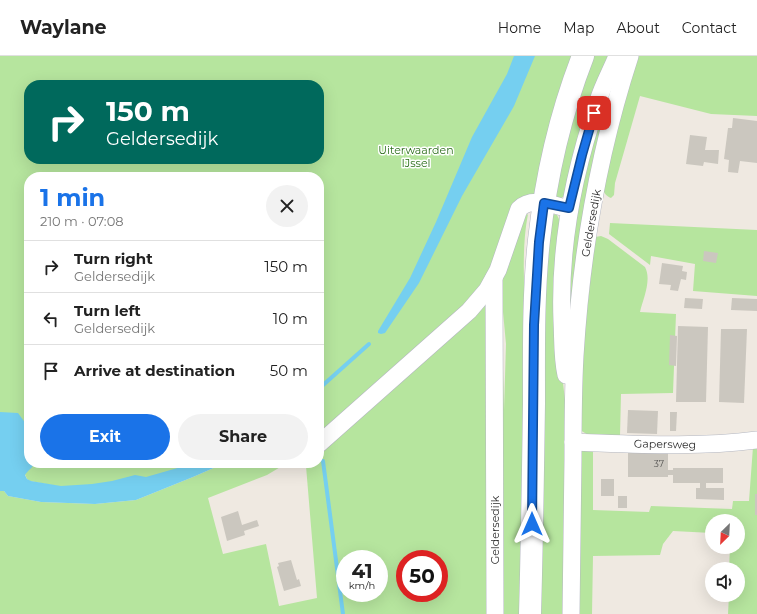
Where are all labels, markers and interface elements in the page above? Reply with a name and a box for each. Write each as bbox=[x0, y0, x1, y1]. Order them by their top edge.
text: Waylane bbox=[20, 16, 107, 39]
text: Home bbox=[498, 19, 541, 37]
text: Map bbox=[563, 19, 594, 37]
text: About bbox=[616, 19, 660, 37]
text: Contact bbox=[682, 19, 737, 37]
text: 150 m bbox=[106, 94, 190, 128]
icon: right bbox=[40, 96, 92, 148]
pin bbox=[577, 96, 611, 130]
icon: arrive bbox=[583, 102, 605, 124]
text: Geldersedijk bbox=[106, 128, 218, 150]
park label: Uiterwaarden IJssel bbox=[378, 143, 454, 170]
text: 1 min bbox=[40, 183, 105, 212]
button: close bbox=[266, 185, 308, 227]
street label: Geldersedijk bbox=[578, 188, 604, 258]
text: 210 m · 07:08 bbox=[40, 213, 124, 229]
text: Turn right bbox=[74, 249, 153, 268]
icon: right bbox=[40, 256, 62, 278]
text: 150 m bbox=[264, 257, 308, 276]
text: Geldersedijk bbox=[74, 268, 155, 284]
text: Turn left bbox=[74, 301, 141, 320]
icon: left bbox=[40, 308, 62, 330]
text: 10 m bbox=[273, 309, 308, 328]
text: Geldersedijk bbox=[74, 320, 155, 336]
icon: arrive bbox=[40, 360, 62, 382]
text: Arrive at destination bbox=[74, 361, 235, 380]
text: 50 m bbox=[270, 361, 308, 380]
button: Exit bbox=[40, 414, 170, 460]
button: Share bbox=[178, 414, 308, 460]
street label: Gapersweg bbox=[634, 436, 696, 452]
house number: 37 bbox=[654, 458, 664, 469]
street label: Geldersedijk bbox=[488, 495, 502, 564]
position arrow bbox=[511, 503, 553, 545]
north arrow bbox=[705, 514, 745, 554]
map controls bbox=[705, 514, 745, 602]
speed limit sign: 50 bbox=[396, 550, 448, 602]
text: 41 bbox=[351, 559, 373, 583]
button: sound bbox=[705, 562, 745, 602]
text: km/h bbox=[349, 579, 375, 592]

